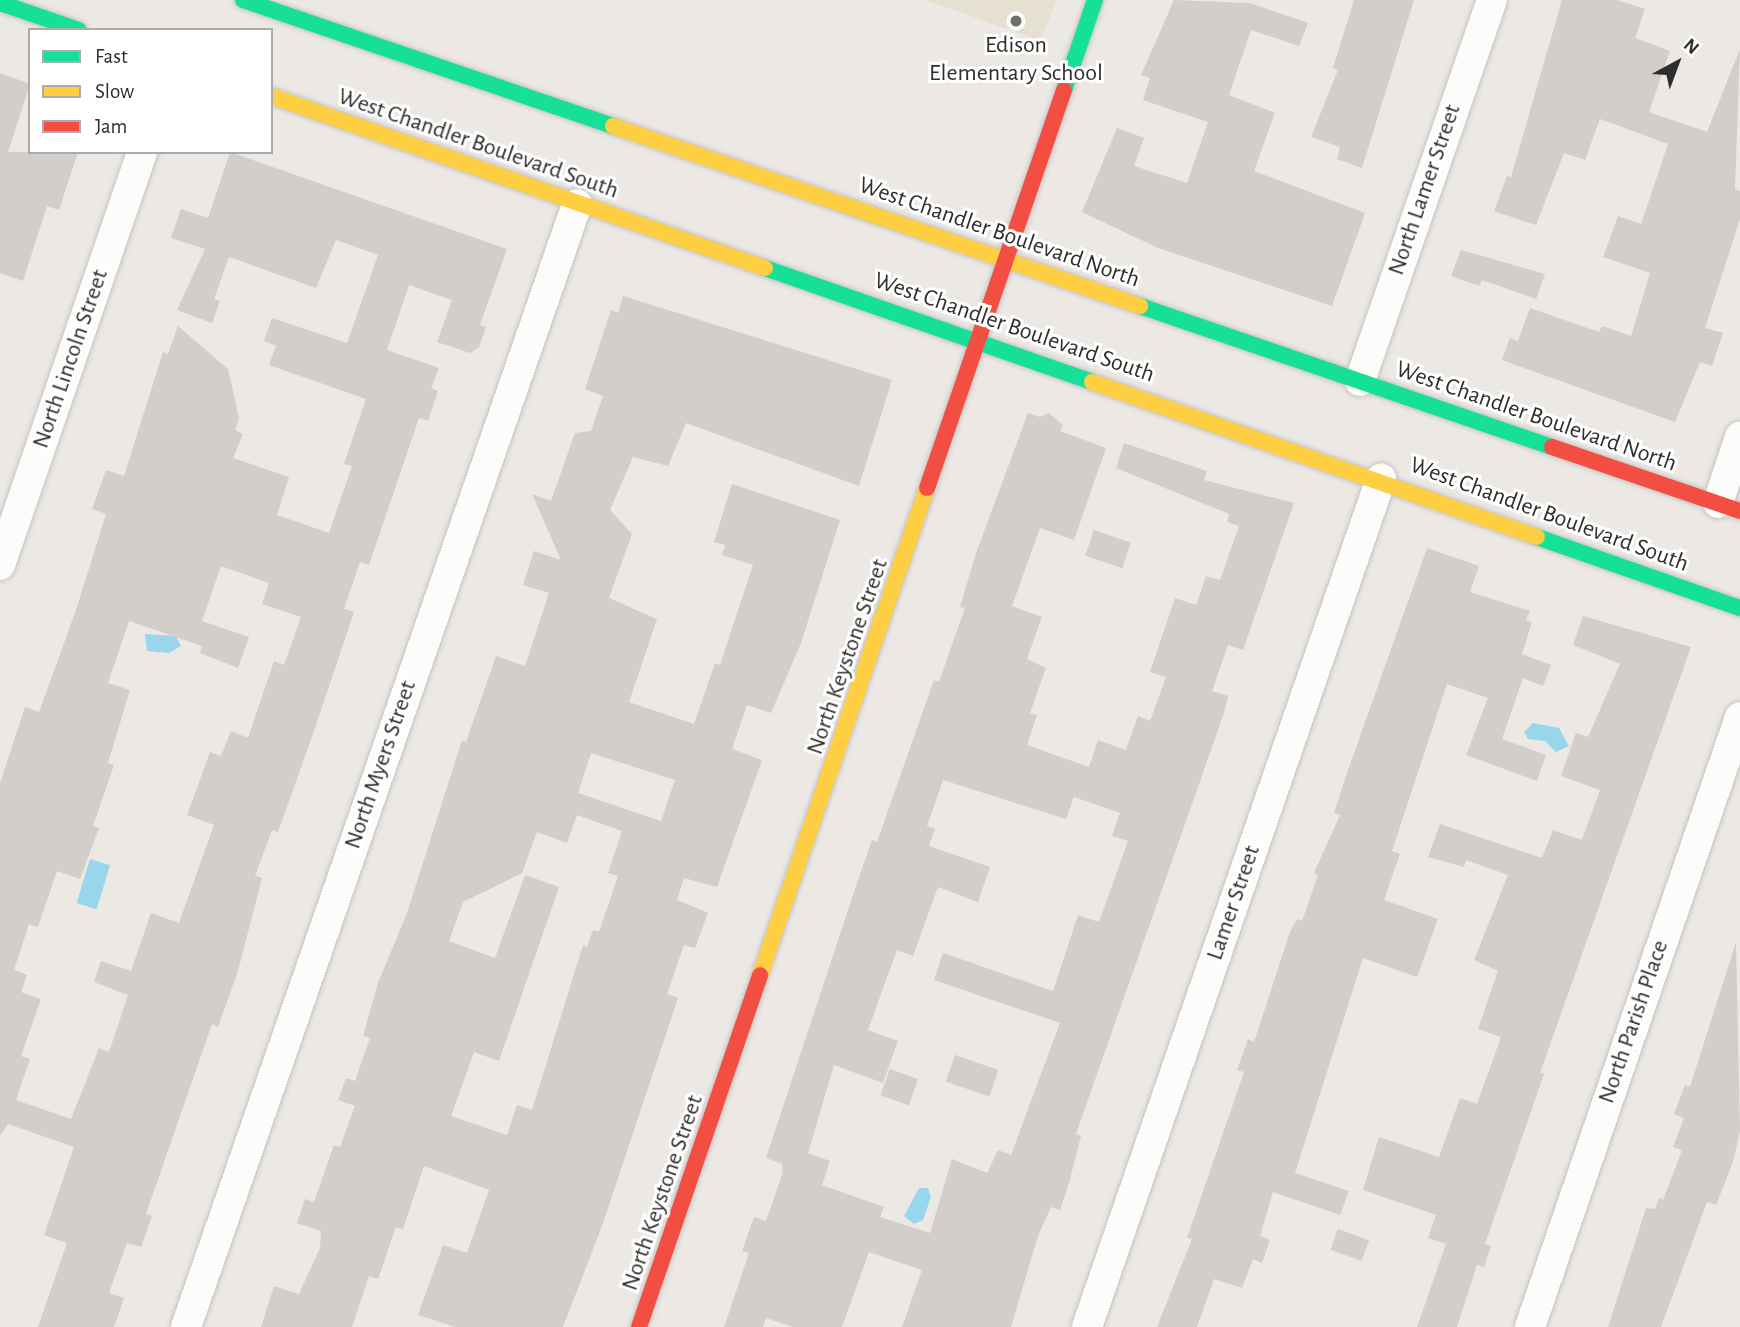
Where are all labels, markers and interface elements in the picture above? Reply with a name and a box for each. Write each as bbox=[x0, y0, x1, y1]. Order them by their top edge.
marker: Edison Elementary School bbox=[1008, 13, 1024, 29]
legend bbox=[28, 28, 273, 154]
north arrow bbox=[1642, 28, 1712, 98]
place label: Edison Elementary School bbox=[929, 32, 1103, 88]
text: N bbox=[1680, 35, 1702, 58]
text: Fast bbox=[95, 46, 128, 67]
text: Slow bbox=[95, 81, 134, 102]
street label: West Chandler Boulevard South bbox=[334, 82, 622, 206]
street label: North Lamer Street bbox=[1382, 101, 1468, 279]
text: Jam bbox=[95, 116, 127, 137]
street label: West Chandler Boulevard North bbox=[855, 171, 1143, 295]
street label: North Lincoln Street bbox=[27, 266, 115, 452]
street label: West Chandler Boulevard South bbox=[870, 266, 1158, 390]
street label: West Chandler Boulevard North bbox=[1392, 355, 1680, 479]
street label: West Chandler Boulevard South bbox=[1406, 451, 1692, 579]
street label: North Keystone Street bbox=[801, 555, 895, 759]
street label: North Myers Street bbox=[339, 677, 423, 853]
street label: Lamer Street bbox=[1201, 842, 1267, 964]
street label: North Parish Place bbox=[1593, 937, 1675, 1107]
street label: North Keystone Street bbox=[616, 1091, 710, 1295]

